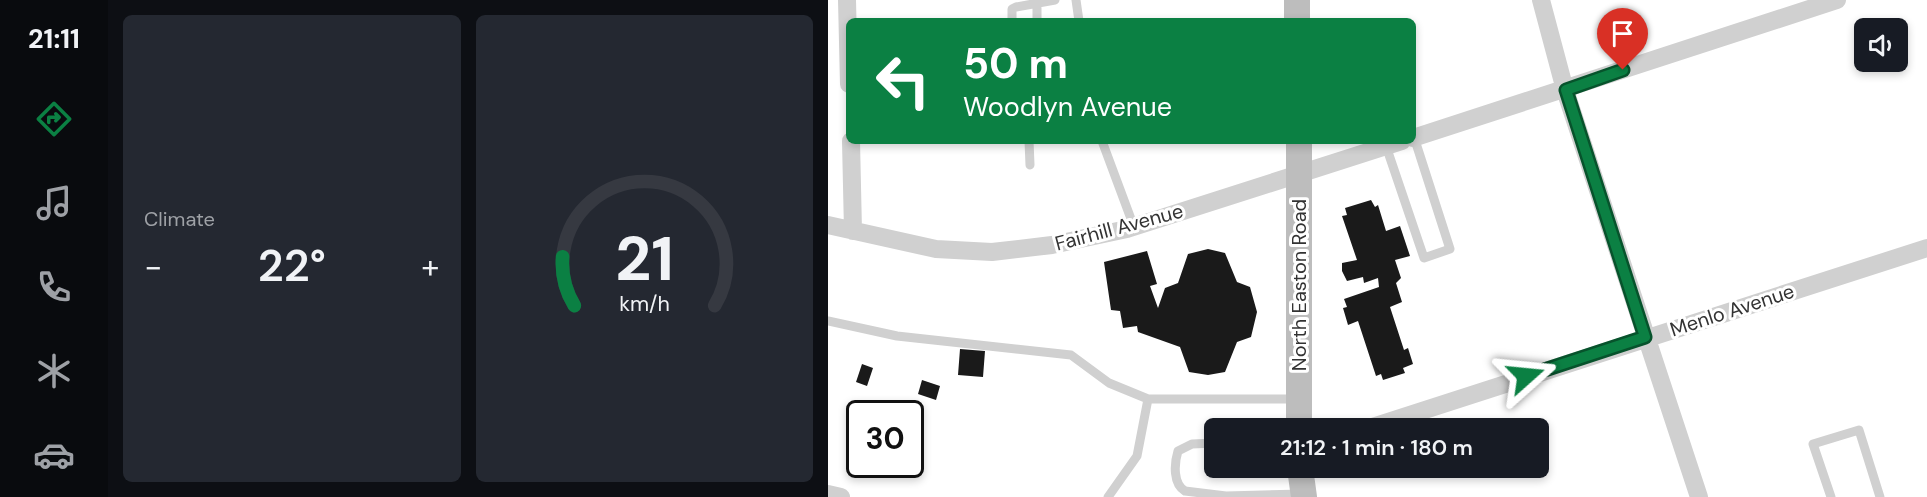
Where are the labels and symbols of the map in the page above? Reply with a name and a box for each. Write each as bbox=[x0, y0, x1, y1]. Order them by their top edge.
pin bbox=[1597, 8, 1648, 70]
street label: Fairhill Avenue bbox=[1052, 197, 1186, 257]
street label: North Easton Road bbox=[1286, 199, 1312, 371]
street label: Menlo Avenue bbox=[1667, 278, 1797, 342]
position arrow bbox=[1494, 344, 1558, 408]
speed limit sign: 30 bbox=[846, 400, 924, 478]

